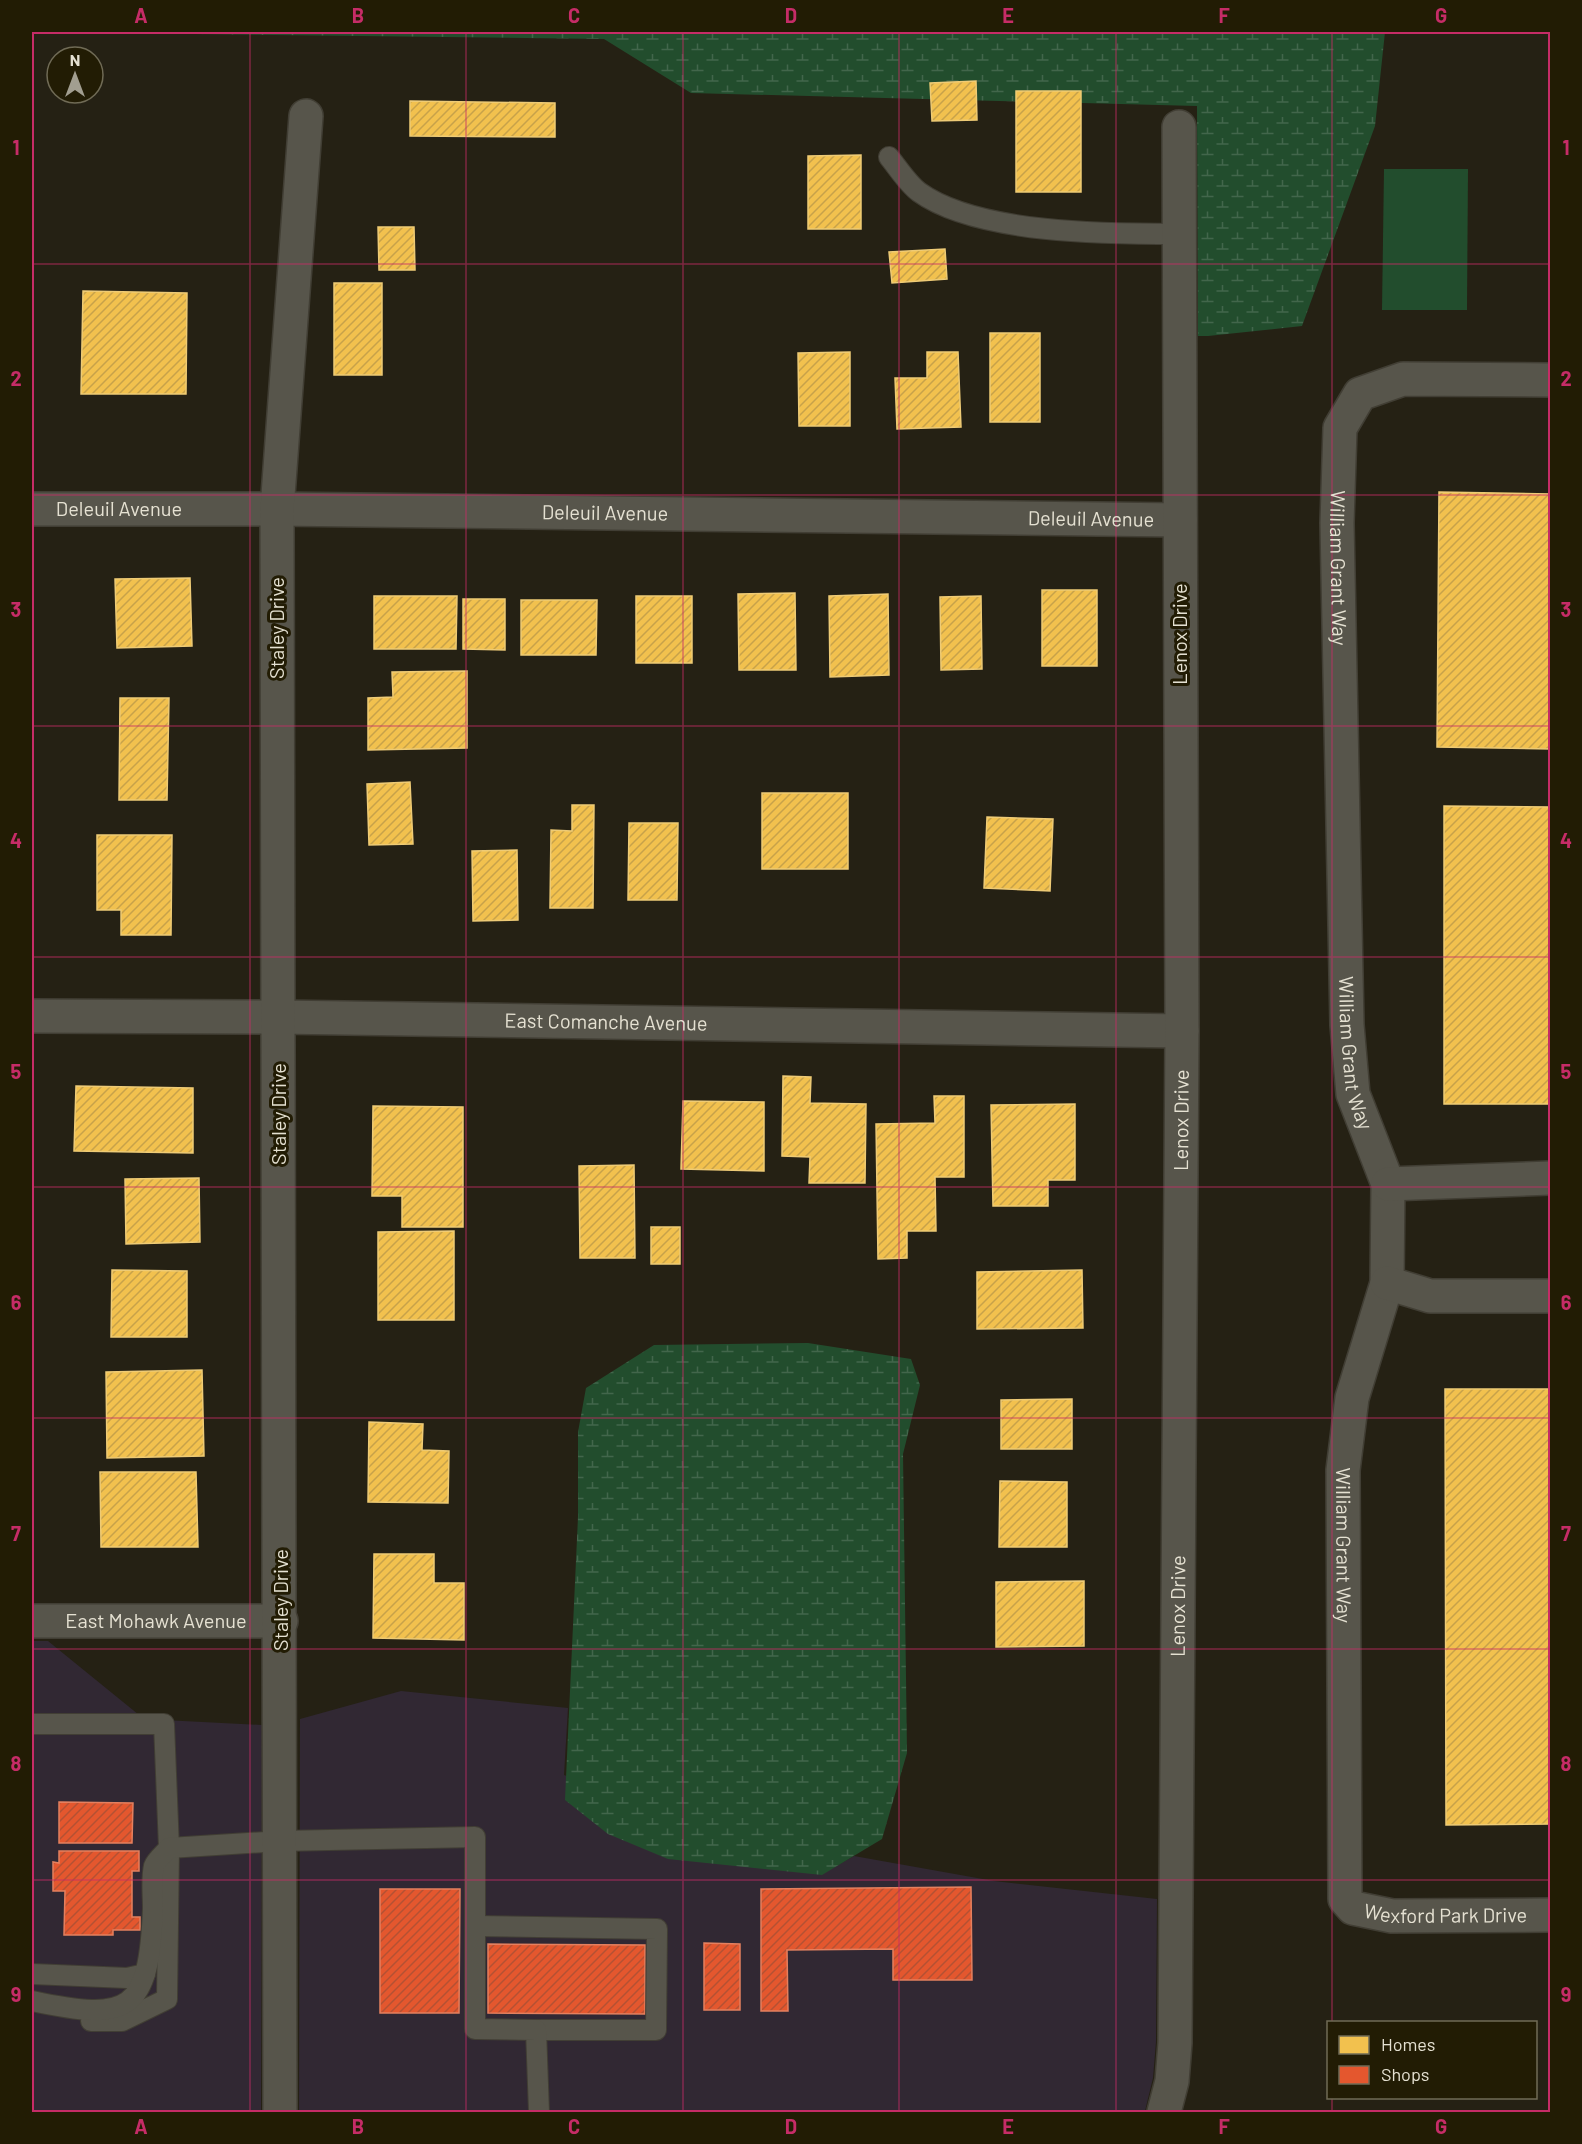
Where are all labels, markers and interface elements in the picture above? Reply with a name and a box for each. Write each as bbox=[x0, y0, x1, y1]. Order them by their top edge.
text: A bbox=[134, 3, 148, 27]
text: B bbox=[352, 3, 364, 27]
text: C bbox=[568, 3, 580, 27]
text: D bbox=[785, 3, 797, 27]
text: E bbox=[1002, 3, 1014, 27]
text: F bbox=[1218, 3, 1230, 27]
text: G bbox=[1435, 3, 1447, 27]
north arrow bbox=[45, 45, 105, 105]
text: N bbox=[70, 50, 80, 69]
text: 1 bbox=[12, 135, 20, 159]
text: 1 bbox=[1562, 135, 1570, 159]
text: 2 bbox=[10, 366, 22, 390]
text: 2 bbox=[1560, 366, 1572, 390]
street label: William Grant Way bbox=[1326, 490, 1352, 646]
street label: Deleuil Avenue bbox=[56, 496, 182, 520]
street label: Deleuil Avenue bbox=[542, 499, 668, 525]
street label: Deleuil Avenue bbox=[1028, 505, 1154, 531]
street label: Staley Drive bbox=[264, 577, 288, 679]
street label: Lenox Drive bbox=[1167, 583, 1191, 685]
text: 3 bbox=[11, 597, 21, 621]
text: 3 bbox=[1561, 597, 1571, 621]
text: 4 bbox=[10, 828, 22, 852]
text: 4 bbox=[1560, 828, 1572, 852]
street label: William Grant Way bbox=[1335, 976, 1379, 1133]
street label: East Comanche Avenue bbox=[504, 1007, 708, 1035]
text: 5 bbox=[11, 1059, 22, 1083]
text: 5 bbox=[1561, 1059, 1572, 1083]
street label: Staley Drive bbox=[266, 1063, 290, 1165]
street label: Lenox Drive bbox=[1168, 1069, 1193, 1171]
text: 6 bbox=[11, 1290, 22, 1314]
text: 6 bbox=[1561, 1290, 1572, 1314]
street label: William Grant Way bbox=[1332, 1467, 1357, 1623]
text: 7 bbox=[11, 1521, 21, 1545]
text: 7 bbox=[1561, 1521, 1571, 1545]
street label: Staley Drive bbox=[268, 1549, 292, 1651]
street label: Lenox Drive bbox=[1165, 1555, 1189, 1657]
street label: East Mohawk Avenue bbox=[65, 1608, 247, 1632]
text: 8 bbox=[11, 1751, 22, 1775]
text: 8 bbox=[1561, 1751, 1572, 1775]
street label: Wexford Park Drive bbox=[1362, 1898, 1527, 1927]
text: 9 bbox=[11, 1982, 21, 2006]
text: 9 bbox=[1561, 1982, 1571, 2006]
legend bbox=[1327, 2021, 1537, 2099]
text: Homes bbox=[1381, 2033, 1435, 2055]
text: Shops bbox=[1381, 2063, 1430, 2085]
text: A bbox=[134, 2114, 148, 2138]
text: B bbox=[352, 2114, 364, 2138]
text: C bbox=[568, 2114, 580, 2138]
text: D bbox=[785, 2114, 797, 2138]
text: E bbox=[1002, 2114, 1014, 2138]
text: F bbox=[1218, 2114, 1230, 2138]
text: G bbox=[1435, 2114, 1447, 2138]

